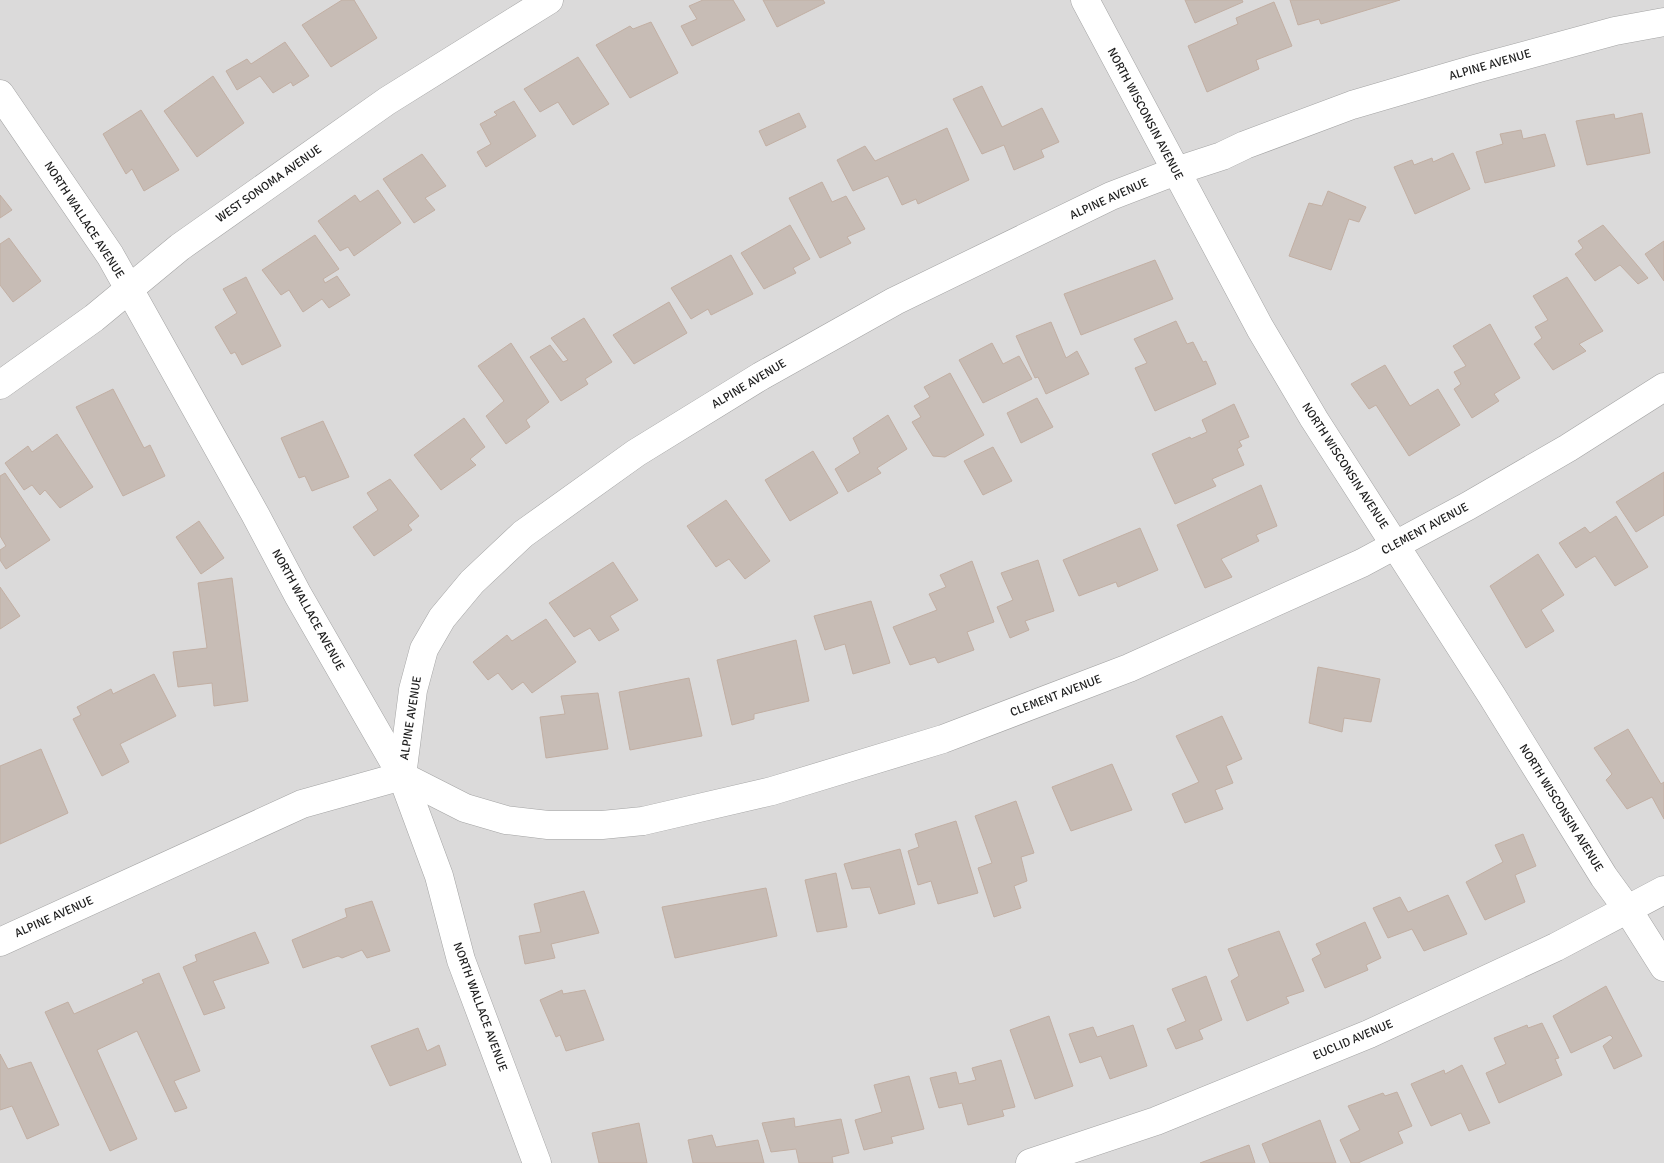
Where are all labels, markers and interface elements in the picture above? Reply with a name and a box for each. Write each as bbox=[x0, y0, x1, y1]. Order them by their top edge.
street label: NORTH WISCONSIN AVENUE bbox=[1104, 45, 1186, 183]
street label: ALPINE AVENUE bbox=[1447, 46, 1533, 84]
street label: WEST SONOMA AVENUE bbox=[213, 142, 325, 226]
street label: NORTH WALLACE AVENUE bbox=[41, 159, 128, 281]
street label: ALPINE AVENUE bbox=[1067, 175, 1151, 223]
street label: ALPINE AVENUE bbox=[709, 356, 789, 412]
street label: NORTH WISCONSIN AVENUE bbox=[1298, 400, 1392, 532]
street label: CLEMENT AVENUE bbox=[1379, 500, 1471, 558]
street label: NORTH WALLACE AVENUE bbox=[268, 547, 348, 674]
street label: CLEMENT AVENUE bbox=[1008, 672, 1104, 720]
street label: ALPINE AVENUE bbox=[397, 675, 425, 761]
street label: NORTH WISCONSIN AVENUE bbox=[1516, 741, 1607, 875]
street label: ALPINE AVENUE bbox=[12, 893, 96, 941]
street label: NORTH WALLACE AVENUE bbox=[450, 940, 510, 1074]
street label: EUCLID AVENUE bbox=[1311, 1016, 1395, 1064]

